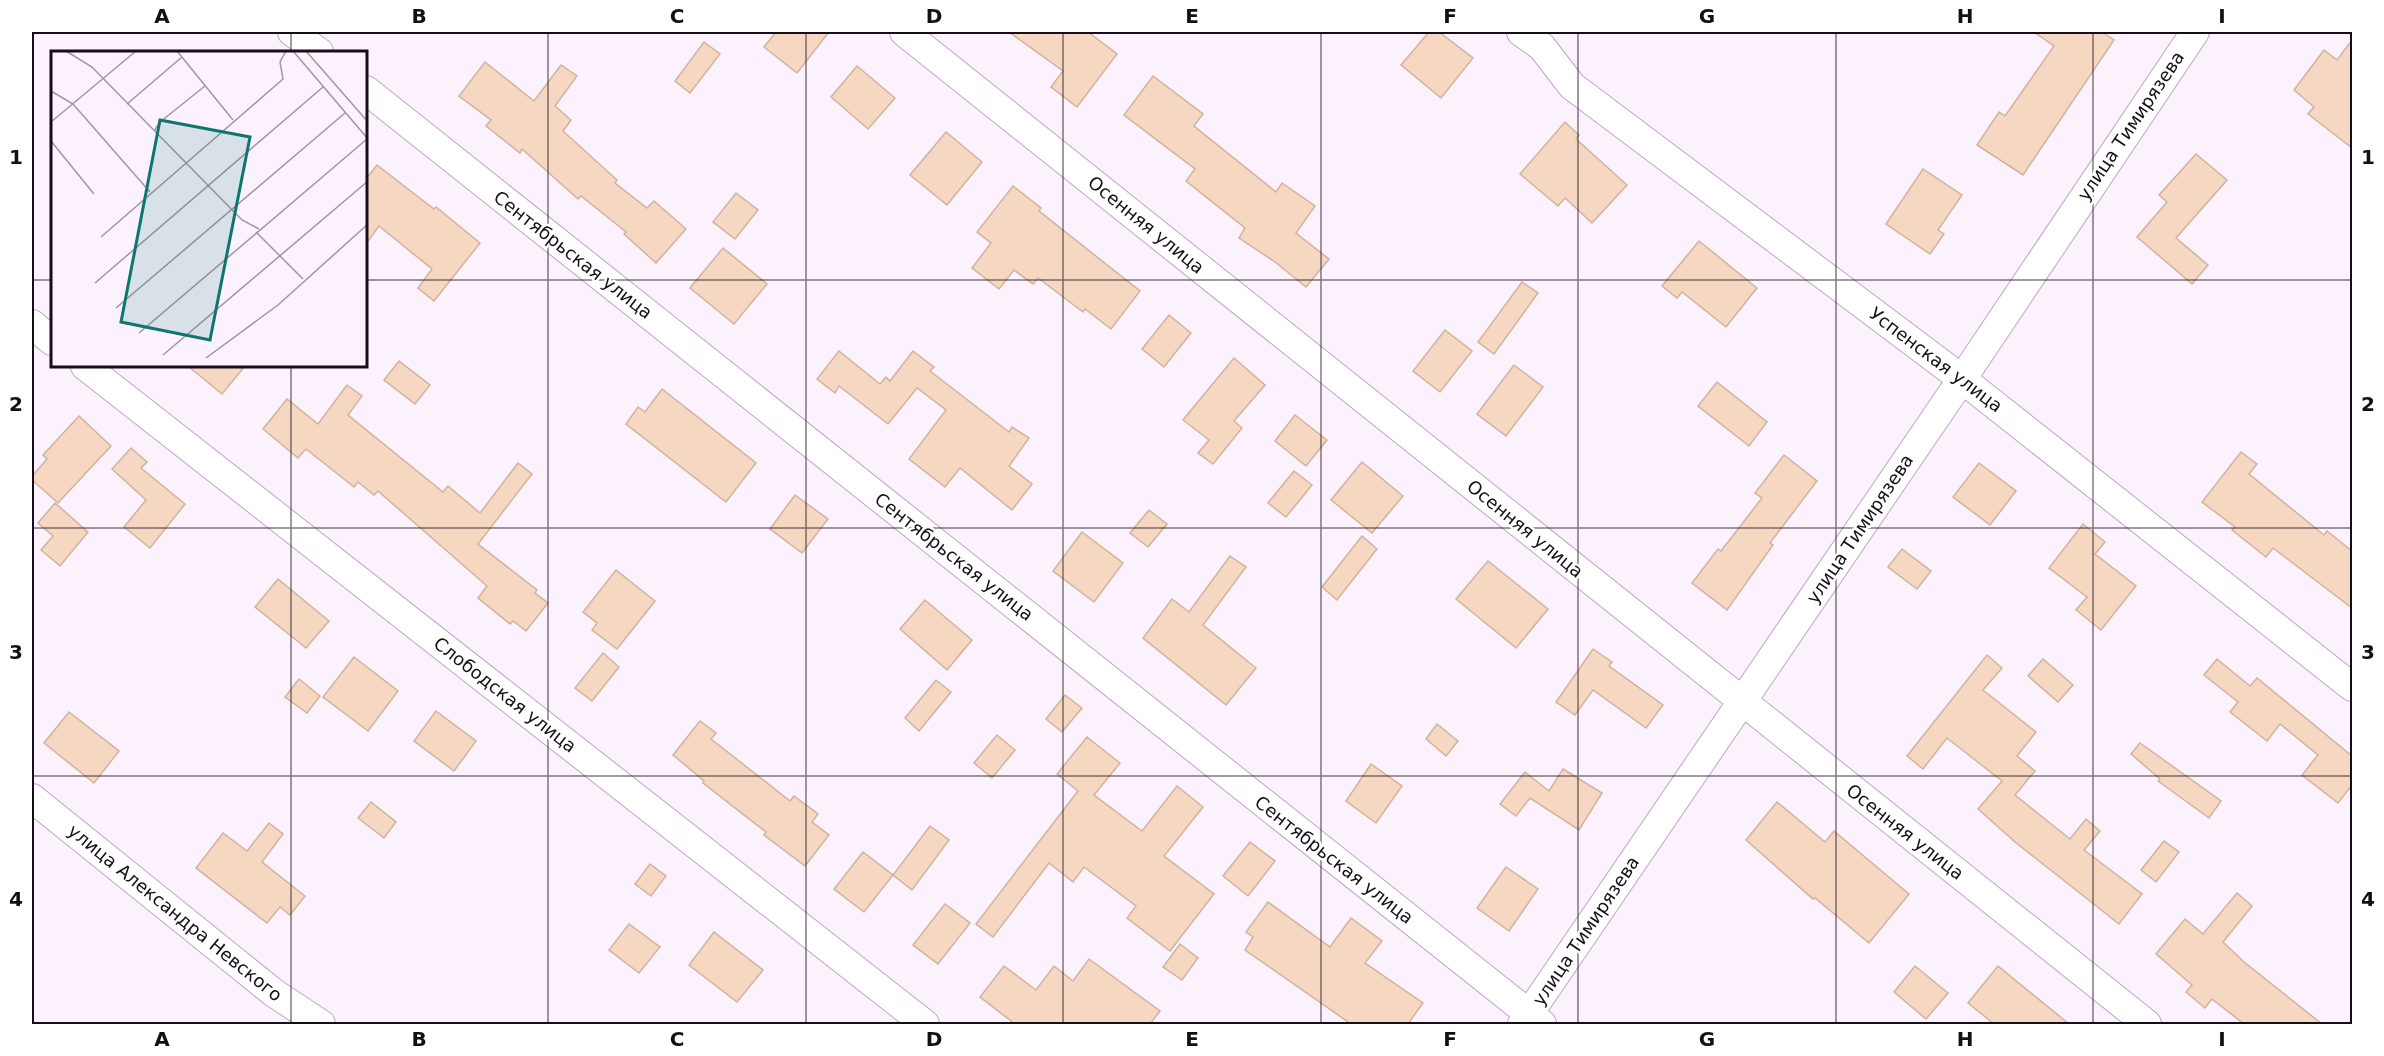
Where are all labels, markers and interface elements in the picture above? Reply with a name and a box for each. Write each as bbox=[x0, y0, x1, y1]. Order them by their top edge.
text: A bbox=[154, 4, 170, 28]
text: B bbox=[411, 4, 427, 28]
text: C bbox=[670, 4, 684, 28]
text: D bbox=[926, 4, 942, 28]
text: E bbox=[1185, 4, 1199, 28]
text: F bbox=[1443, 4, 1457, 28]
text: G bbox=[1699, 4, 1715, 28]
text: H bbox=[1957, 4, 1973, 28]
text: I bbox=[2218, 4, 2226, 28]
street label: улица Тимирязева bbox=[2073, 47, 2188, 204]
inset map bbox=[51, 51, 368, 368]
text: 1 bbox=[9, 145, 23, 169]
text: 1 bbox=[2361, 145, 2375, 169]
street label: Осенняя улица bbox=[1084, 171, 1209, 278]
street label: Сентябрьская улица bbox=[490, 186, 657, 323]
street label: Успенская улица bbox=[1866, 303, 2007, 416]
text: 2 bbox=[9, 392, 23, 416]
text: 2 bbox=[2361, 392, 2375, 416]
street label: улица Тимирязева bbox=[1802, 450, 1917, 607]
street label: Осенняя улица bbox=[1463, 475, 1588, 582]
street label: Сентябрьская улица bbox=[871, 488, 1038, 625]
street label: Слободская улица bbox=[430, 632, 581, 757]
text: 3 bbox=[9, 640, 23, 664]
text: 3 bbox=[2361, 640, 2375, 664]
street label: Осенняя улица bbox=[1842, 779, 1968, 884]
street label: Сентябрьская улица bbox=[1251, 791, 1418, 928]
street label: улица Александра Невского bbox=[64, 820, 287, 1006]
street label: улица Тимирязева bbox=[1528, 852, 1643, 1009]
text: 4 bbox=[9, 887, 23, 911]
text: 4 bbox=[2361, 887, 2375, 911]
text: A bbox=[154, 1027, 170, 1051]
text: B bbox=[411, 1027, 427, 1051]
text: C bbox=[670, 1027, 684, 1051]
text: D bbox=[926, 1027, 942, 1051]
text: E bbox=[1185, 1027, 1199, 1051]
text: F bbox=[1443, 1027, 1457, 1051]
text: G bbox=[1699, 1027, 1715, 1051]
text: H bbox=[1957, 1027, 1973, 1051]
text: I bbox=[2218, 1027, 2226, 1051]

